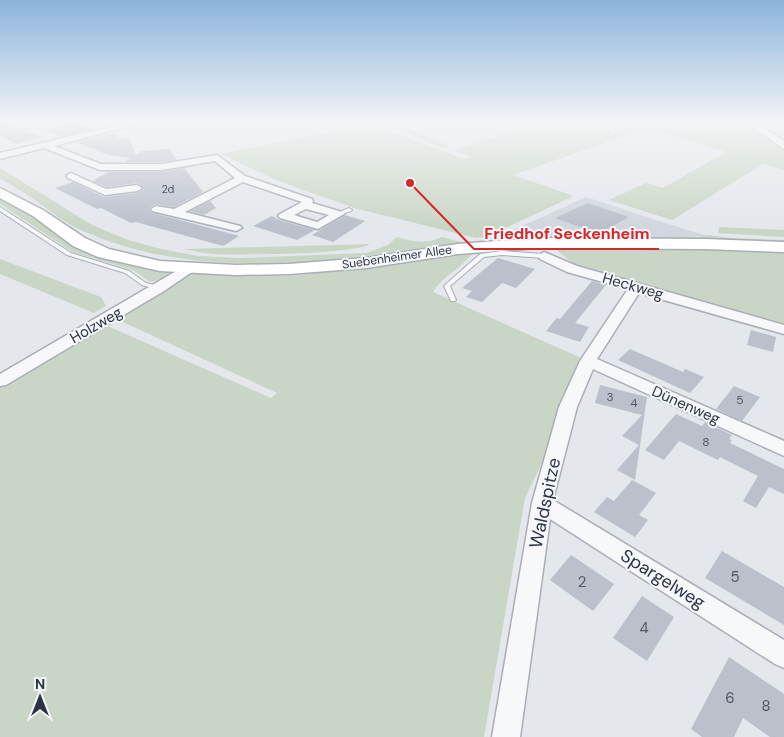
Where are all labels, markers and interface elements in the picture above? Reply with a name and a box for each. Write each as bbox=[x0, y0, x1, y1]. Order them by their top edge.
house number: 2d bbox=[161, 182, 175, 196]
callout: Friedhof Seckenheim bbox=[474, 218, 659, 249]
text: Friedhof Seckenheim bbox=[484, 223, 650, 244]
street label: Suebenheimer Allee bbox=[341, 241, 453, 273]
street label: Heckweg bbox=[600, 268, 666, 304]
street label: Holzweg bbox=[66, 302, 126, 348]
street label: Dünenweg bbox=[649, 381, 723, 429]
house number: 3 bbox=[606, 389, 614, 405]
house number: 5 bbox=[736, 392, 744, 408]
house number: 4 bbox=[630, 395, 638, 411]
house number: 8 bbox=[702, 434, 710, 450]
street label: Waldspitze bbox=[524, 456, 566, 550]
street label: Spargelweg bbox=[616, 544, 710, 614]
house number: 5 bbox=[730, 567, 740, 587]
house number: 2 bbox=[578, 572, 586, 592]
house number: 4 bbox=[639, 618, 649, 638]
north arrow bbox=[15, 672, 65, 722]
text: N bbox=[35, 675, 45, 693]
house number: 6 bbox=[725, 688, 735, 708]
house number: 8 bbox=[761, 696, 771, 716]

